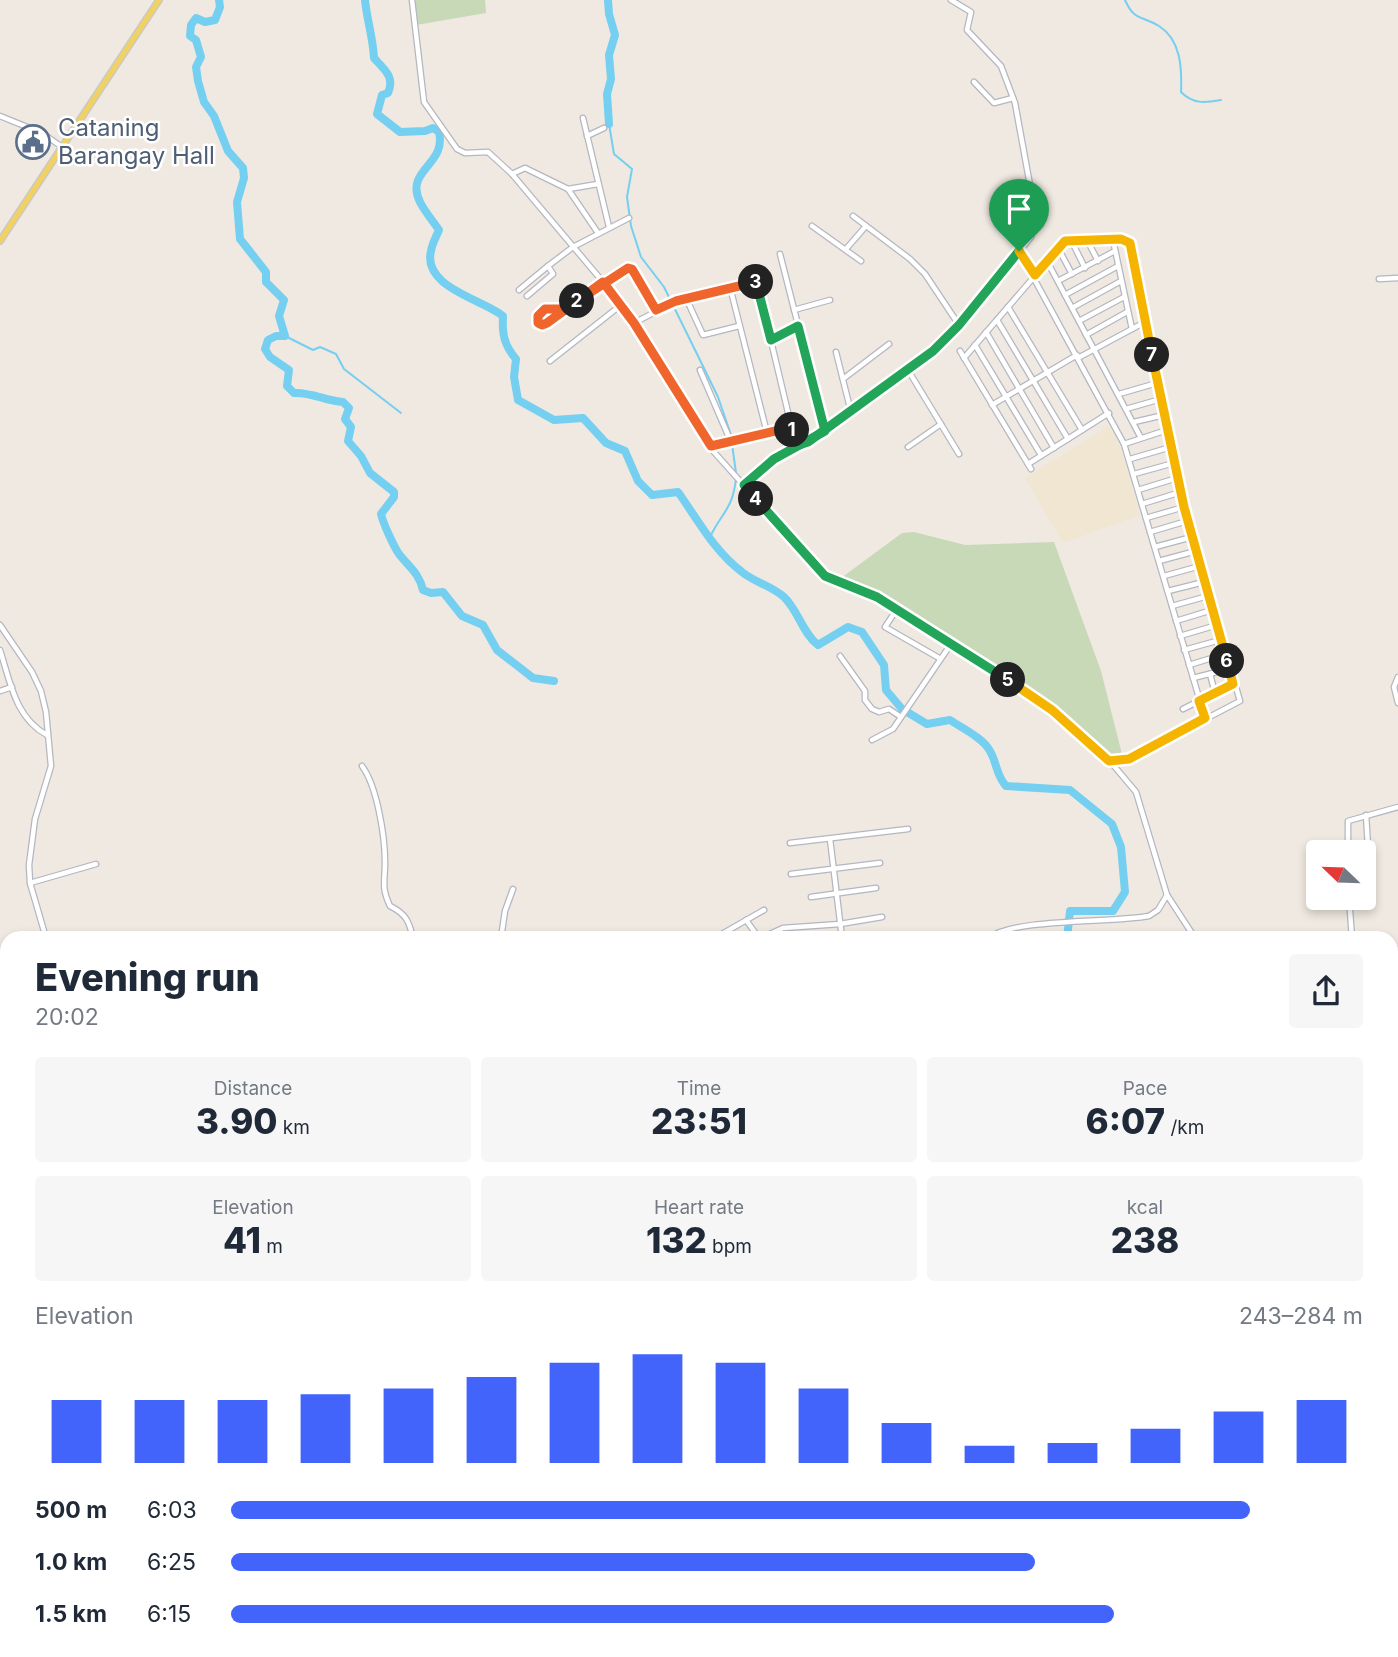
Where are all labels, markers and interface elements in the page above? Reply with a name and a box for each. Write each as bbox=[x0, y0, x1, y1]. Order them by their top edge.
place label: Cataning Barangay Hall bbox=[58, 113, 215, 170]
public building icon: Cataning Barangay Hall bbox=[14, 123, 52, 161]
pin bbox=[989, 179, 1049, 251]
icon: arrive bbox=[1000, 190, 1038, 228]
pin: 3 bbox=[738, 264, 774, 300]
text: 3 bbox=[749, 270, 762, 293]
pin: 2 bbox=[560, 284, 594, 318]
text: 2 bbox=[571, 289, 582, 312]
pin: 7 bbox=[1134, 338, 1170, 372]
text: 7 bbox=[1146, 343, 1157, 366]
pin: 1 bbox=[774, 412, 810, 448]
text: 1 bbox=[787, 418, 796, 441]
pin: 4 bbox=[738, 482, 774, 516]
text: 4 bbox=[749, 487, 762, 510]
pin: 6 bbox=[1210, 644, 1244, 678]
text: 6 bbox=[1220, 649, 1233, 672]
pin: 5 bbox=[990, 662, 1026, 698]
text: 5 bbox=[1001, 668, 1014, 691]
north arrow bbox=[1306, 840, 1376, 910]
map controls bbox=[1306, 840, 1376, 910]
text: Evening run bbox=[35, 954, 260, 1000]
button: share bbox=[1289, 954, 1363, 1028]
text: 20:02 bbox=[35, 1003, 99, 1031]
text: Distance bbox=[214, 1077, 292, 1100]
text: Time bbox=[677, 1077, 721, 1100]
text: Pace bbox=[1123, 1077, 1167, 1100]
text: 3.90 bbox=[196, 1100, 278, 1142]
text: 23:51 bbox=[651, 1100, 747, 1142]
text: 6:07 bbox=[1086, 1100, 1165, 1142]
text: km bbox=[278, 1116, 310, 1139]
text: /km bbox=[1165, 1116, 1204, 1139]
text: Elevation bbox=[212, 1196, 294, 1219]
text: Heart rate bbox=[654, 1196, 744, 1219]
text: kcal bbox=[1127, 1196, 1163, 1219]
text: 41 bbox=[223, 1219, 261, 1261]
text: 132 bbox=[646, 1219, 707, 1261]
text: 238 bbox=[1111, 1219, 1179, 1261]
text: m bbox=[261, 1235, 283, 1258]
text: bpm bbox=[707, 1235, 752, 1258]
text: Elevation bbox=[35, 1302, 134, 1330]
text: 243–284 m bbox=[1239, 1302, 1363, 1330]
text: 500 m bbox=[35, 1496, 107, 1524]
text: 6:03 bbox=[147, 1496, 197, 1524]
text: 1.0 km bbox=[35, 1548, 107, 1576]
text: 6:25 bbox=[147, 1548, 196, 1576]
text: 1.5 km bbox=[35, 1600, 107, 1628]
text: 6:15 bbox=[147, 1600, 191, 1628]

